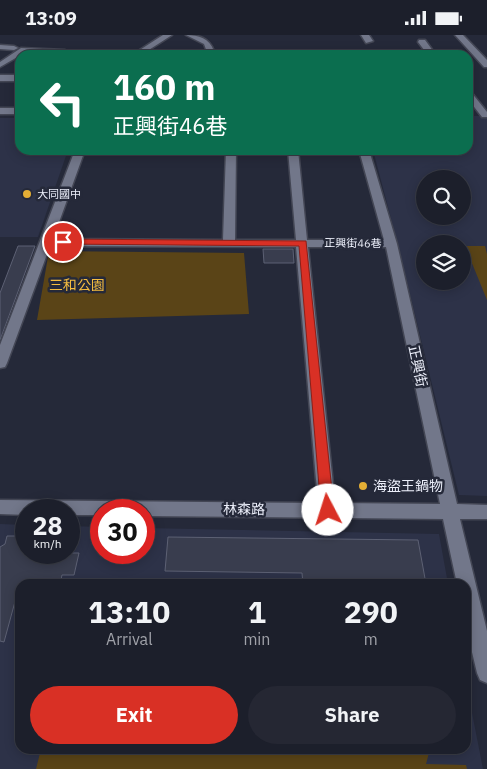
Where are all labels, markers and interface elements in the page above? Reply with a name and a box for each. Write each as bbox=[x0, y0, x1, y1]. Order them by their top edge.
text: 13:09 bbox=[25, 6, 77, 30]
text: 160 m bbox=[113, 64, 216, 110]
icon: left bbox=[30, 70, 95, 135]
text: 正興街46巷 bbox=[113, 111, 227, 140]
map controls bbox=[416, 170, 471, 290]
button: search bbox=[416, 170, 471, 225]
place label: 大同國中 bbox=[37, 187, 81, 201]
marker: 大同國中 bbox=[21, 188, 33, 200]
pin bbox=[42, 221, 84, 263]
icon: arrive bbox=[49, 228, 77, 256]
button: layers bbox=[416, 235, 471, 290]
street label: 正興街46巷 bbox=[324, 236, 382, 250]
park label: 三和公園 bbox=[49, 276, 105, 294]
street label: 正興街 bbox=[405, 344, 431, 388]
place label: 海盜王鍋物 bbox=[373, 477, 443, 495]
marker: 海盜王鍋物 bbox=[357, 480, 369, 492]
position arrow bbox=[301, 483, 353, 535]
speed limit sign: 30 bbox=[90, 499, 155, 564]
street label: 林森路 bbox=[223, 500, 265, 518]
text: 28 bbox=[32, 509, 63, 542]
text: km/h bbox=[33, 536, 62, 551]
text: 13:10 bbox=[88, 592, 170, 631]
text: 1 bbox=[248, 592, 266, 631]
text: 290 bbox=[344, 592, 398, 631]
text: Arrival bbox=[106, 629, 153, 649]
text: min bbox=[243, 629, 270, 649]
text: m bbox=[364, 629, 378, 649]
button: Exit bbox=[30, 686, 238, 744]
button: Share bbox=[248, 686, 456, 744]

